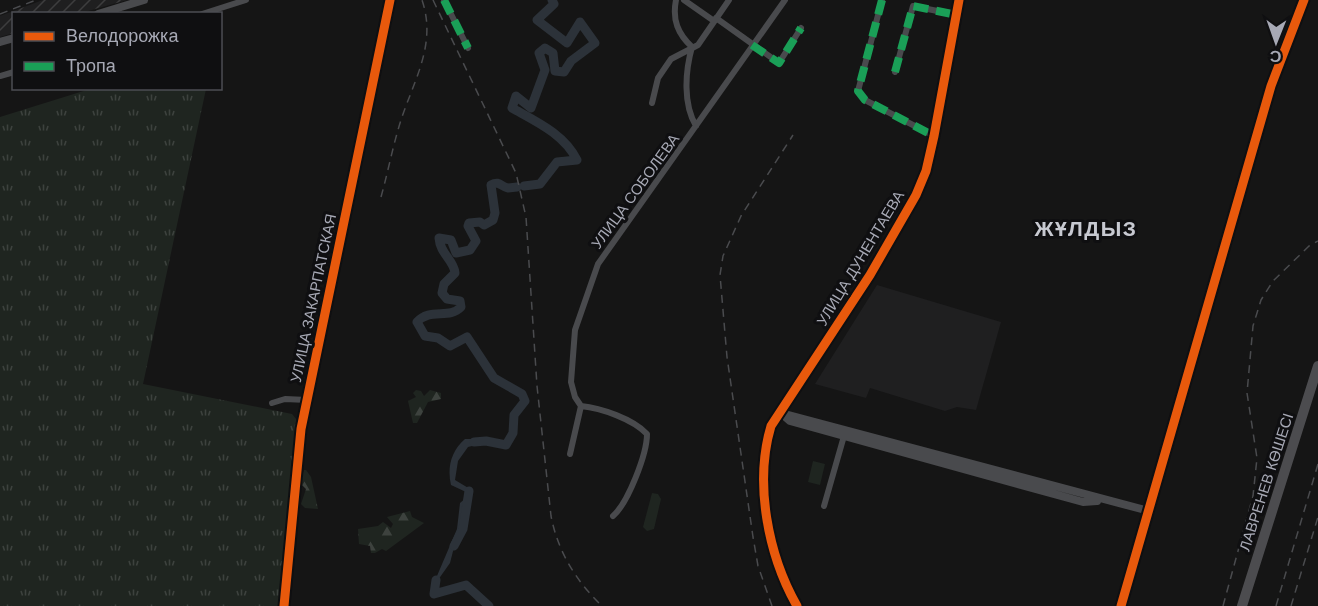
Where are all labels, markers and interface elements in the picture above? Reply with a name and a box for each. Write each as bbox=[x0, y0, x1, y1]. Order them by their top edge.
legend bbox=[12, 12, 222, 90]
north arrow bbox=[1246, 12, 1306, 72]
text: Велодорожка bbox=[66, 26, 179, 46]
text: С bbox=[1269, 48, 1282, 65]
text: Тропа bbox=[66, 56, 117, 76]
street label: УЛИЦА СОБОЛЕВА bbox=[588, 130, 682, 252]
street label: УЛИЦА ДУНЕНТАЕВА bbox=[813, 187, 907, 329]
street label: УЛИЦА ЗАКАРПАТСКАЯ bbox=[287, 212, 339, 384]
district label: ЖҰЛДЫЗ bbox=[1033, 217, 1138, 240]
street label: ЛАВРЕНЕВ КӨШЕСІ bbox=[1236, 411, 1296, 553]

